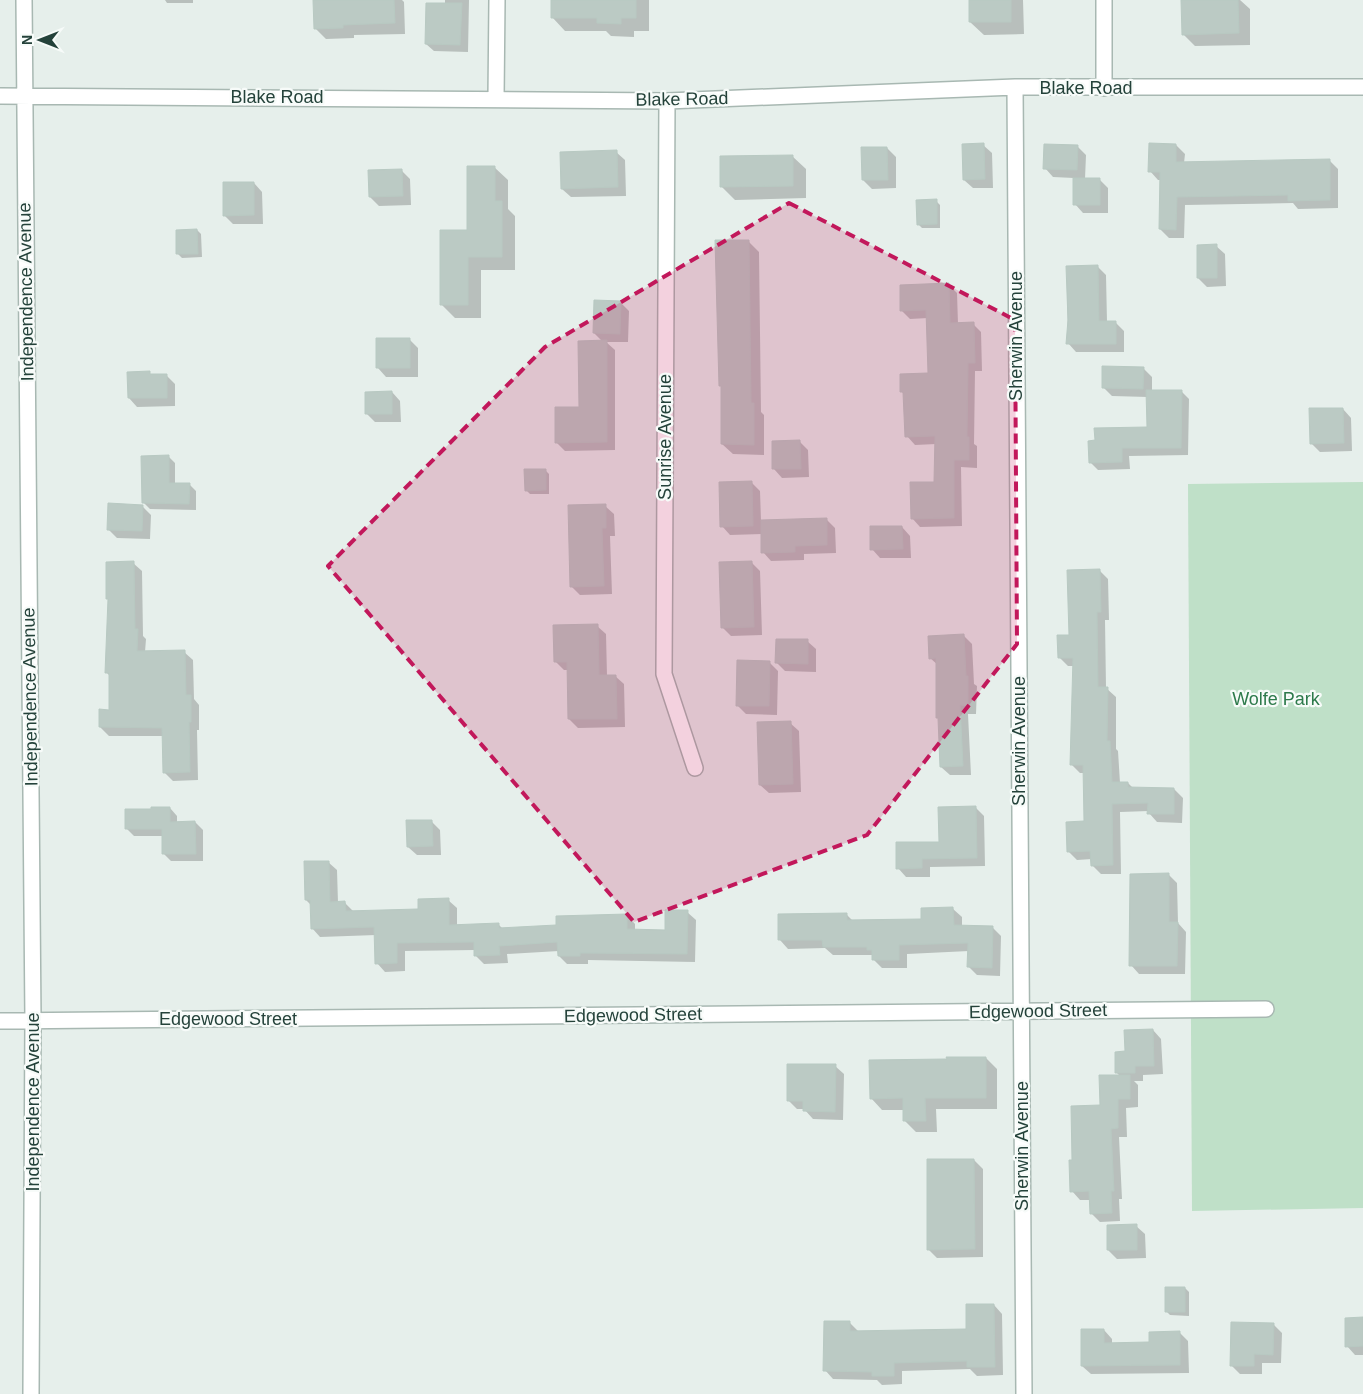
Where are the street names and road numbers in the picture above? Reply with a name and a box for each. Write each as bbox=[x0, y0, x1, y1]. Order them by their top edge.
street label: Blake Road bbox=[1039, 78, 1133, 98]
street label: Blake Road bbox=[230, 87, 324, 107]
street label: Blake Road bbox=[635, 88, 729, 110]
street label: Independence Avenue bbox=[14, 202, 38, 382]
street label: Sherwin Avenue bbox=[1006, 271, 1026, 401]
street label: Sunrise Avenue bbox=[655, 374, 675, 500]
street label: Independence Avenue bbox=[18, 607, 42, 787]
street label: Sherwin Avenue bbox=[1009, 676, 1029, 806]
street label: Edgewood Street bbox=[969, 1000, 1107, 1022]
street label: Edgewood Street bbox=[564, 1004, 702, 1026]
street label: Edgewood Street bbox=[159, 1009, 297, 1029]
street label: Independence Avenue bbox=[23, 1013, 43, 1191]
street label: Sherwin Avenue bbox=[1012, 1081, 1032, 1211]

